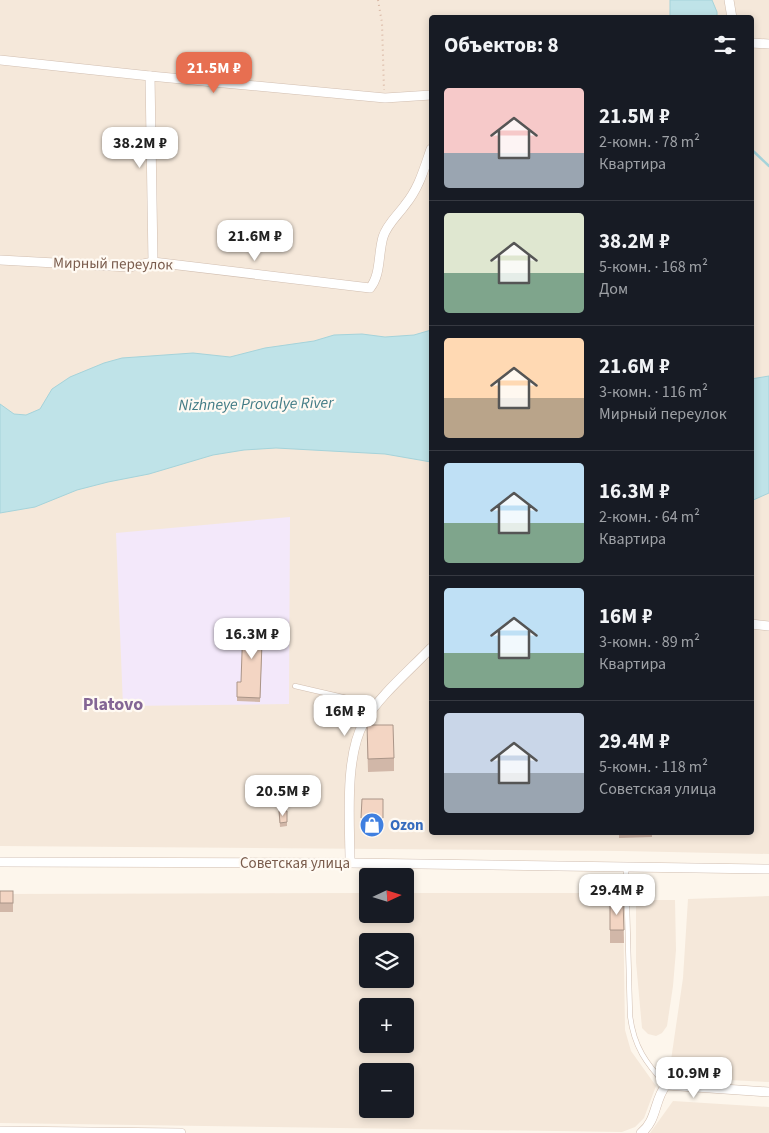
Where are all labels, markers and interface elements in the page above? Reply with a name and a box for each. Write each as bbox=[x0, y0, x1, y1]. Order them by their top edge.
text: Объектов: 8 bbox=[444, 30, 559, 60]
icon: filters bbox=[711, 31, 739, 59]
pin: 21.5M ₽ bbox=[168, 52, 260, 94]
text: 21.5M ₽ bbox=[187, 57, 241, 79]
text: 21.5M ₽ bbox=[599, 101, 670, 131]
icon: home bbox=[484, 108, 544, 168]
pin: 38.2M ₽ bbox=[94, 126, 186, 169]
text: 2-комн. · 78 m² bbox=[599, 131, 700, 153]
text: 38.2M ₽ bbox=[113, 132, 167, 154]
text: Квартира bbox=[599, 153, 666, 175]
pin: 21.6M ₽ bbox=[209, 220, 301, 262]
text: 21.6M ₽ bbox=[228, 225, 282, 247]
text: 38.2M ₽ bbox=[599, 226, 670, 256]
icon: home bbox=[484, 233, 544, 293]
street label: Мирный переулок bbox=[53, 252, 174, 276]
text: 5-комн. · 168 m² bbox=[599, 256, 708, 278]
text: Дом bbox=[599, 278, 628, 300]
text: 21.6M ₽ bbox=[599, 351, 670, 381]
icon: home bbox=[484, 358, 544, 418]
text: 3-комн. · 116 m² bbox=[599, 381, 708, 403]
water label: Nizhneye Provalye River bbox=[178, 392, 335, 416]
text: Мирный переулок bbox=[599, 403, 727, 425]
text: 16.3M ₽ bbox=[599, 476, 670, 506]
icon: home bbox=[484, 483, 544, 543]
text: 2-комн. · 64 m² bbox=[599, 506, 700, 528]
text: Квартира bbox=[599, 528, 666, 550]
text: 16M ₽ bbox=[599, 601, 652, 631]
icon: home bbox=[484, 608, 544, 668]
pin: 16.3M ₽ bbox=[206, 618, 298, 660]
text: 16.3M ₽ bbox=[225, 623, 279, 645]
text: 3-комн. · 89 m² bbox=[599, 631, 700, 653]
text: Квартира bbox=[599, 653, 666, 675]
district label: Platovo bbox=[83, 692, 143, 717]
pin: 16M ₽ bbox=[310, 694, 380, 737]
text: 16M ₽ bbox=[325, 700, 365, 722]
text: 29.4M ₽ bbox=[599, 726, 670, 756]
icon: home bbox=[484, 733, 544, 793]
text: 5-комн. · 118 m² bbox=[599, 756, 708, 778]
pin: 20.5M ₽ bbox=[237, 774, 329, 817]
text: Советская улица bbox=[599, 778, 716, 800]
text: 20.5M ₽ bbox=[256, 780, 310, 802]
shop icon: Ozon bbox=[359, 812, 385, 838]
place label: Ozon bbox=[390, 815, 424, 836]
street label: Советская улица bbox=[240, 853, 350, 874]
north arrow bbox=[359, 868, 414, 922]
map controls bbox=[359, 868, 414, 1118]
pin: 29.4M ₽ bbox=[571, 874, 663, 916]
text: 29.4M ₽ bbox=[590, 879, 644, 901]
button: layers bbox=[359, 933, 414, 988]
button: + bbox=[359, 998, 414, 1053]
pin: 10.9M ₽ bbox=[648, 1056, 740, 1099]
text: 10.9M ₽ bbox=[667, 1062, 721, 1084]
button: − bbox=[359, 1063, 414, 1118]

